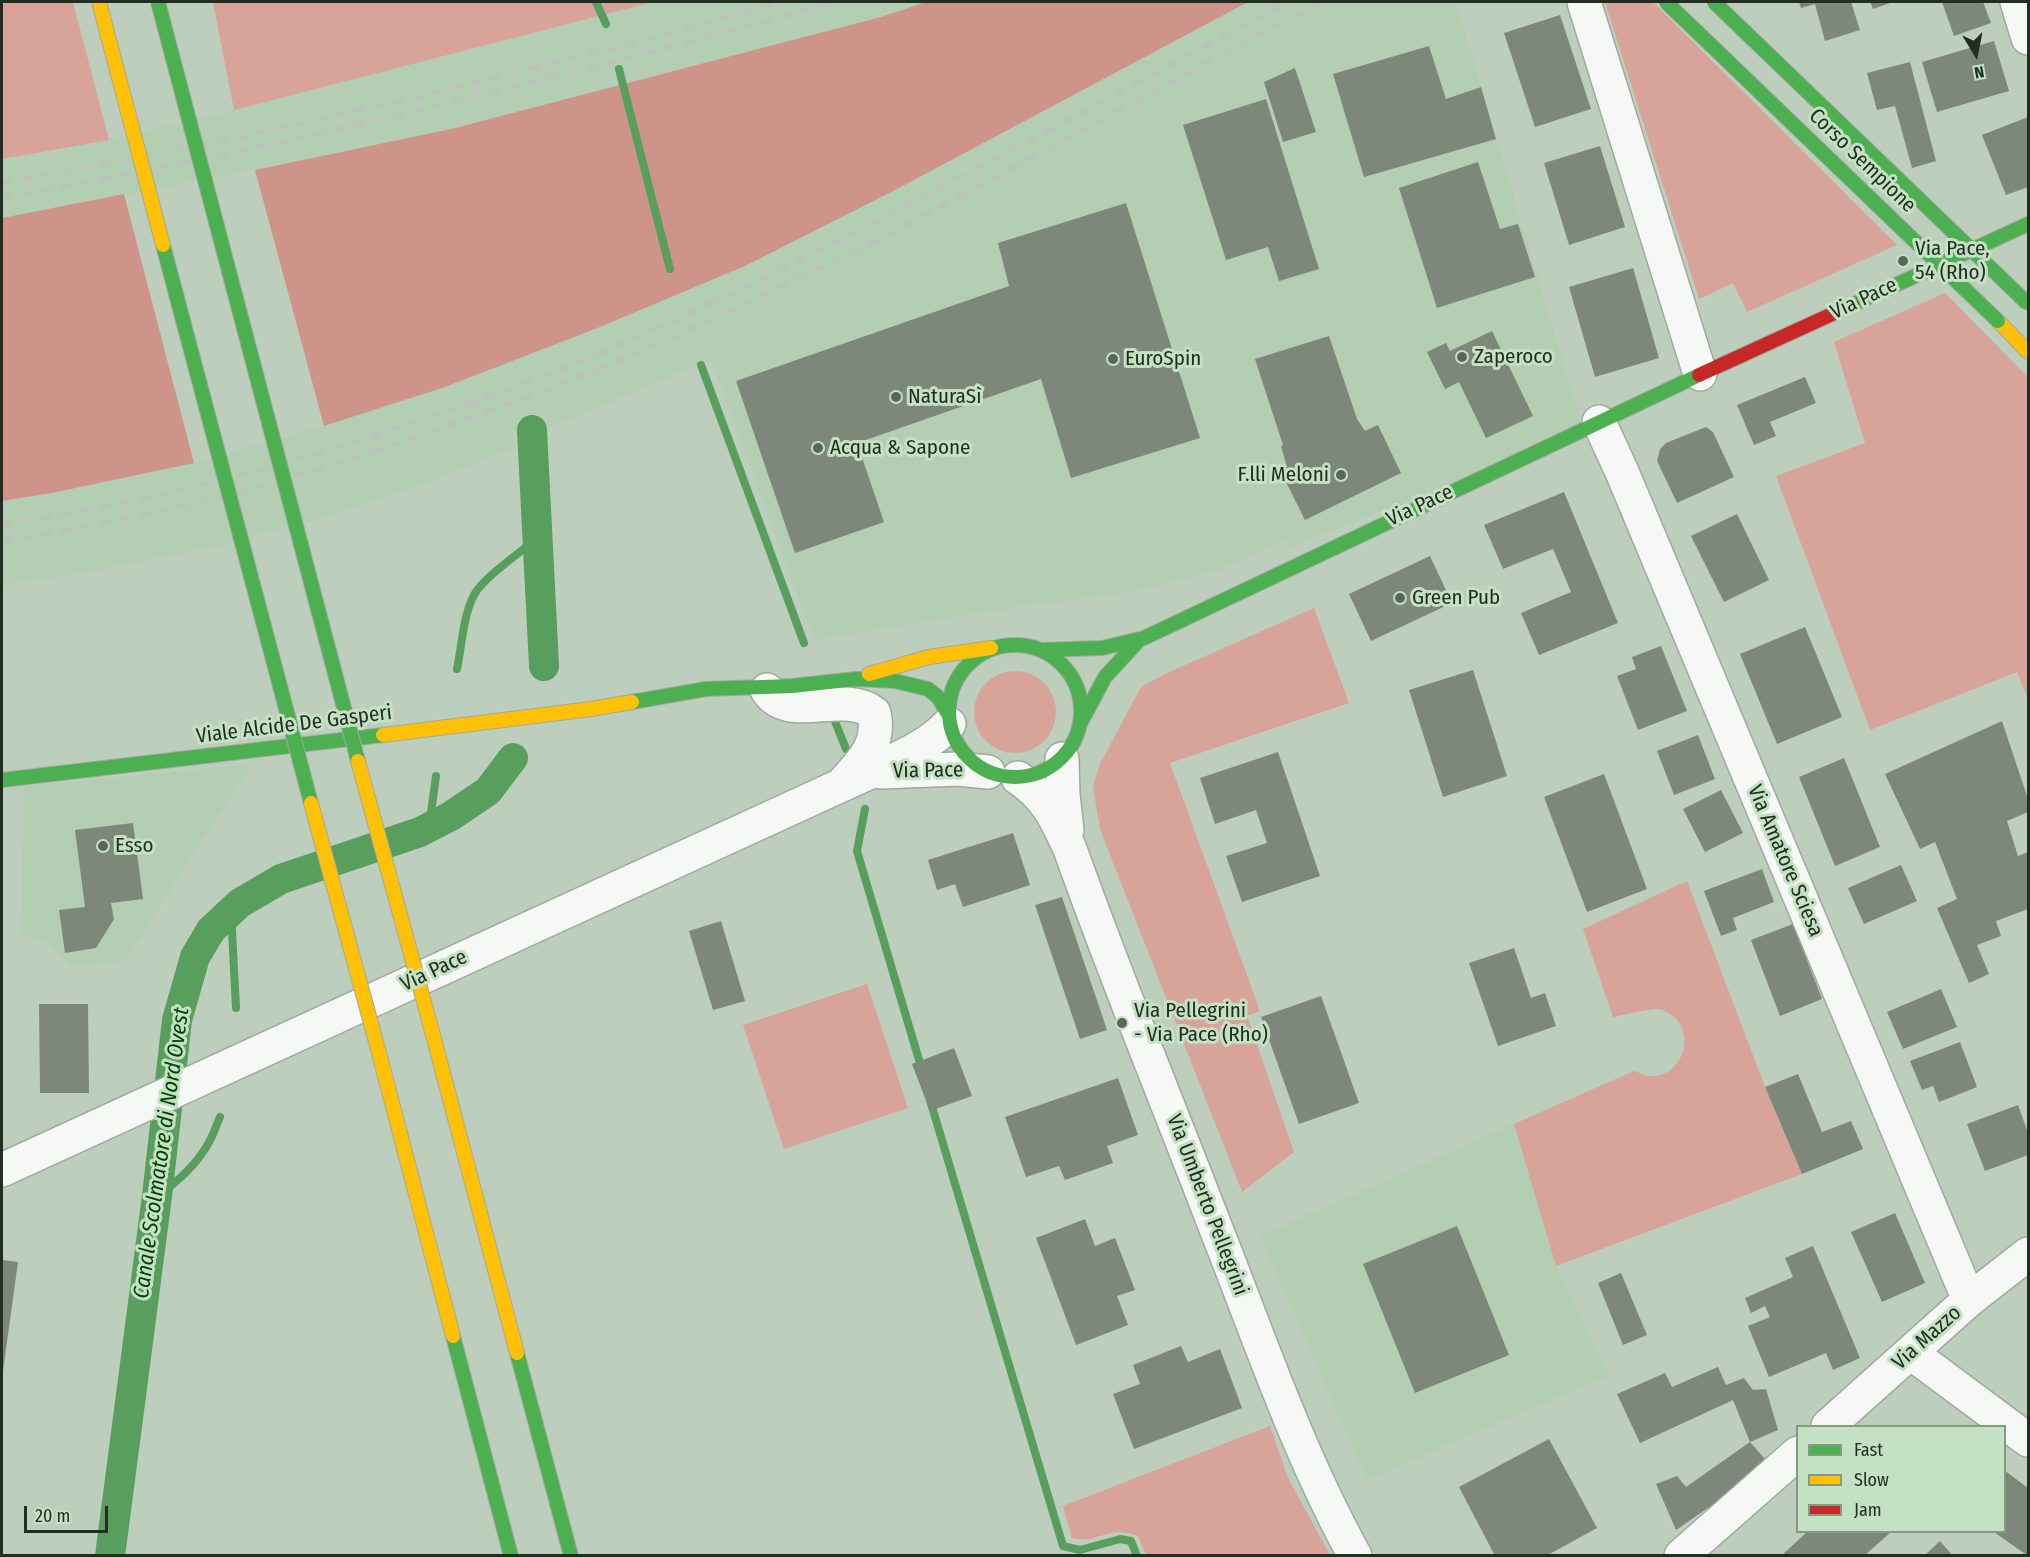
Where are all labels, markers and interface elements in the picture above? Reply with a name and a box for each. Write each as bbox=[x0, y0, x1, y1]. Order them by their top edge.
north arrow bbox=[1946, 24, 2006, 84]
text: N bbox=[1973, 62, 1986, 82]
street label: Corso Sempione bbox=[1803, 104, 1921, 218]
place label: Via Pace, 54 (Rho) bbox=[1915, 236, 1990, 286]
marker: Via Pace, 54 (Rho) bbox=[1896, 254, 1910, 268]
street label: Via Pace bbox=[1827, 273, 1901, 325]
place label: Zaperoco bbox=[1474, 344, 1553, 370]
place label: EuroSpin bbox=[1125, 346, 1201, 372]
marker: Zaperoco bbox=[1455, 350, 1469, 364]
marker: EuroSpin bbox=[1106, 352, 1120, 366]
place label: NaturaSì bbox=[908, 384, 982, 410]
marker: NaturaSì bbox=[889, 390, 903, 404]
place label: Acqua & Sapone bbox=[830, 435, 970, 461]
marker: Acqua & Sapone bbox=[811, 441, 825, 455]
place label: F.lli Meloni bbox=[1238, 462, 1329, 488]
marker: F.lli Meloni bbox=[1334, 468, 1348, 482]
street label: Via Pace bbox=[1383, 480, 1457, 532]
place label: Green Pub bbox=[1412, 585, 1500, 611]
marker: Green Pub bbox=[1393, 591, 1407, 605]
street label: Viale Alcide De Gasperi bbox=[195, 700, 393, 750]
street label: Via Pace bbox=[893, 758, 963, 784]
street label: Via Amatore Sciesa bbox=[1742, 781, 1828, 941]
place label: Esso bbox=[115, 833, 154, 859]
marker: Esso bbox=[96, 839, 110, 853]
street label: Via Pace bbox=[397, 945, 471, 997]
place label: Via Pellegrini - Via Pace (Rho) bbox=[1134, 998, 1268, 1048]
water label: Canale Scolmatore di Nord Ovest bbox=[129, 1006, 195, 1300]
marker: Via Pellegrini - Via Pace (Rho) bbox=[1115, 1016, 1129, 1030]
street label: Via Umberto Pellegrini bbox=[1161, 1111, 1253, 1299]
street label: Via Mazzo bbox=[1887, 1301, 1967, 1375]
legend bbox=[1796, 1425, 2006, 1533]
text: Fast bbox=[1854, 1439, 1883, 1461]
text: Slow bbox=[1854, 1469, 1889, 1491]
scale bar bbox=[27, 1494, 111, 1532]
text: Jam bbox=[1854, 1499, 1882, 1521]
text: 20 m bbox=[35, 1505, 70, 1527]

